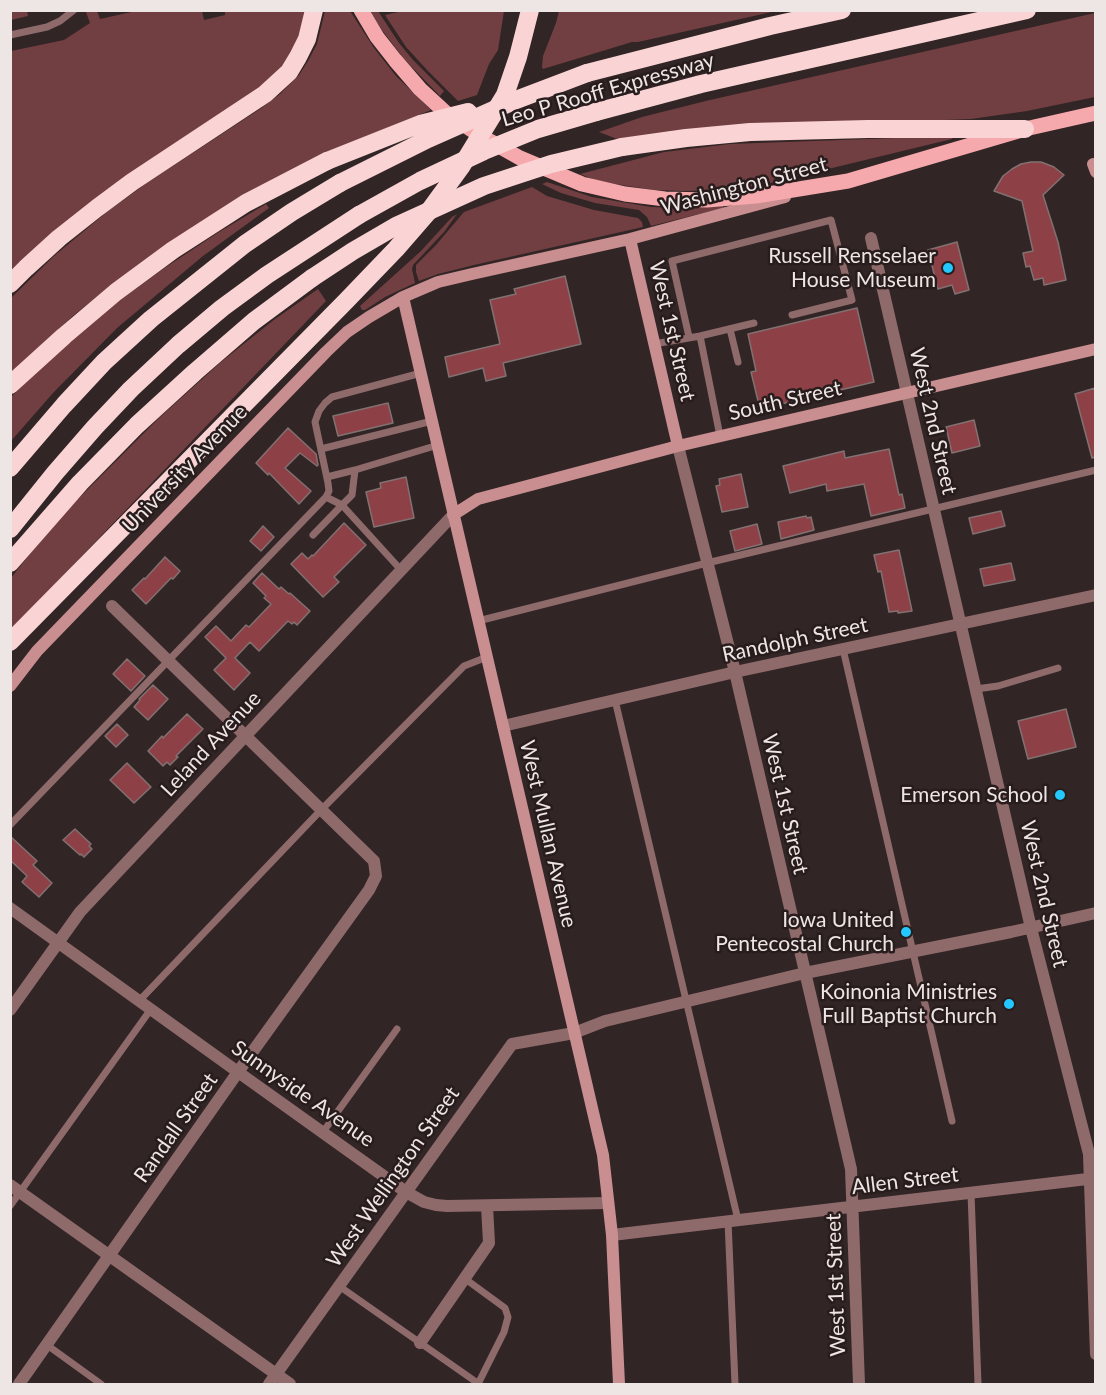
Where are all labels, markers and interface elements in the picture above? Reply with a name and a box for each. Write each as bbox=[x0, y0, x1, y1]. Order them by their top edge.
street label: Leo P Rooff Expressway bbox=[499, 48, 717, 132]
street label: Washington Street bbox=[658, 152, 830, 220]
place label: Russell Rensselaer House Museum bbox=[768, 243, 936, 293]
street label: West 1st Street bbox=[644, 258, 700, 404]
marker: Russell Rensselaer House Museum bbox=[941, 261, 955, 275]
street label: West 2nd Street bbox=[904, 345, 962, 497]
street label: South Street bbox=[726, 376, 844, 426]
street label: University Avenue bbox=[117, 400, 253, 538]
street label: Randolph Street bbox=[720, 612, 870, 668]
street label: Leland Avenue bbox=[156, 686, 266, 802]
street label: West 1st Street bbox=[757, 731, 813, 877]
street label: West Mullan Avenue bbox=[514, 738, 582, 930]
place label: Emerson School bbox=[900, 782, 1048, 808]
marker: Emerson School bbox=[1053, 788, 1067, 802]
street label: West 2nd Street bbox=[1015, 818, 1073, 970]
place label: Iowa United Pentecostal Church bbox=[715, 907, 894, 957]
marker: Iowa United Pentecostal Church bbox=[899, 925, 913, 939]
place label: Koinonia Ministries Full Baptist Church bbox=[820, 979, 997, 1029]
marker: Koinonia Ministries Full Baptist Church bbox=[1002, 997, 1016, 1011]
street label: Sunnyside Avenue bbox=[227, 1035, 379, 1153]
street label: Randall Street bbox=[129, 1068, 223, 1188]
street label: West Wellington Street bbox=[321, 1082, 465, 1272]
street label: Allen Street bbox=[850, 1162, 960, 1200]
street label: West 1st Street bbox=[821, 1213, 851, 1357]

